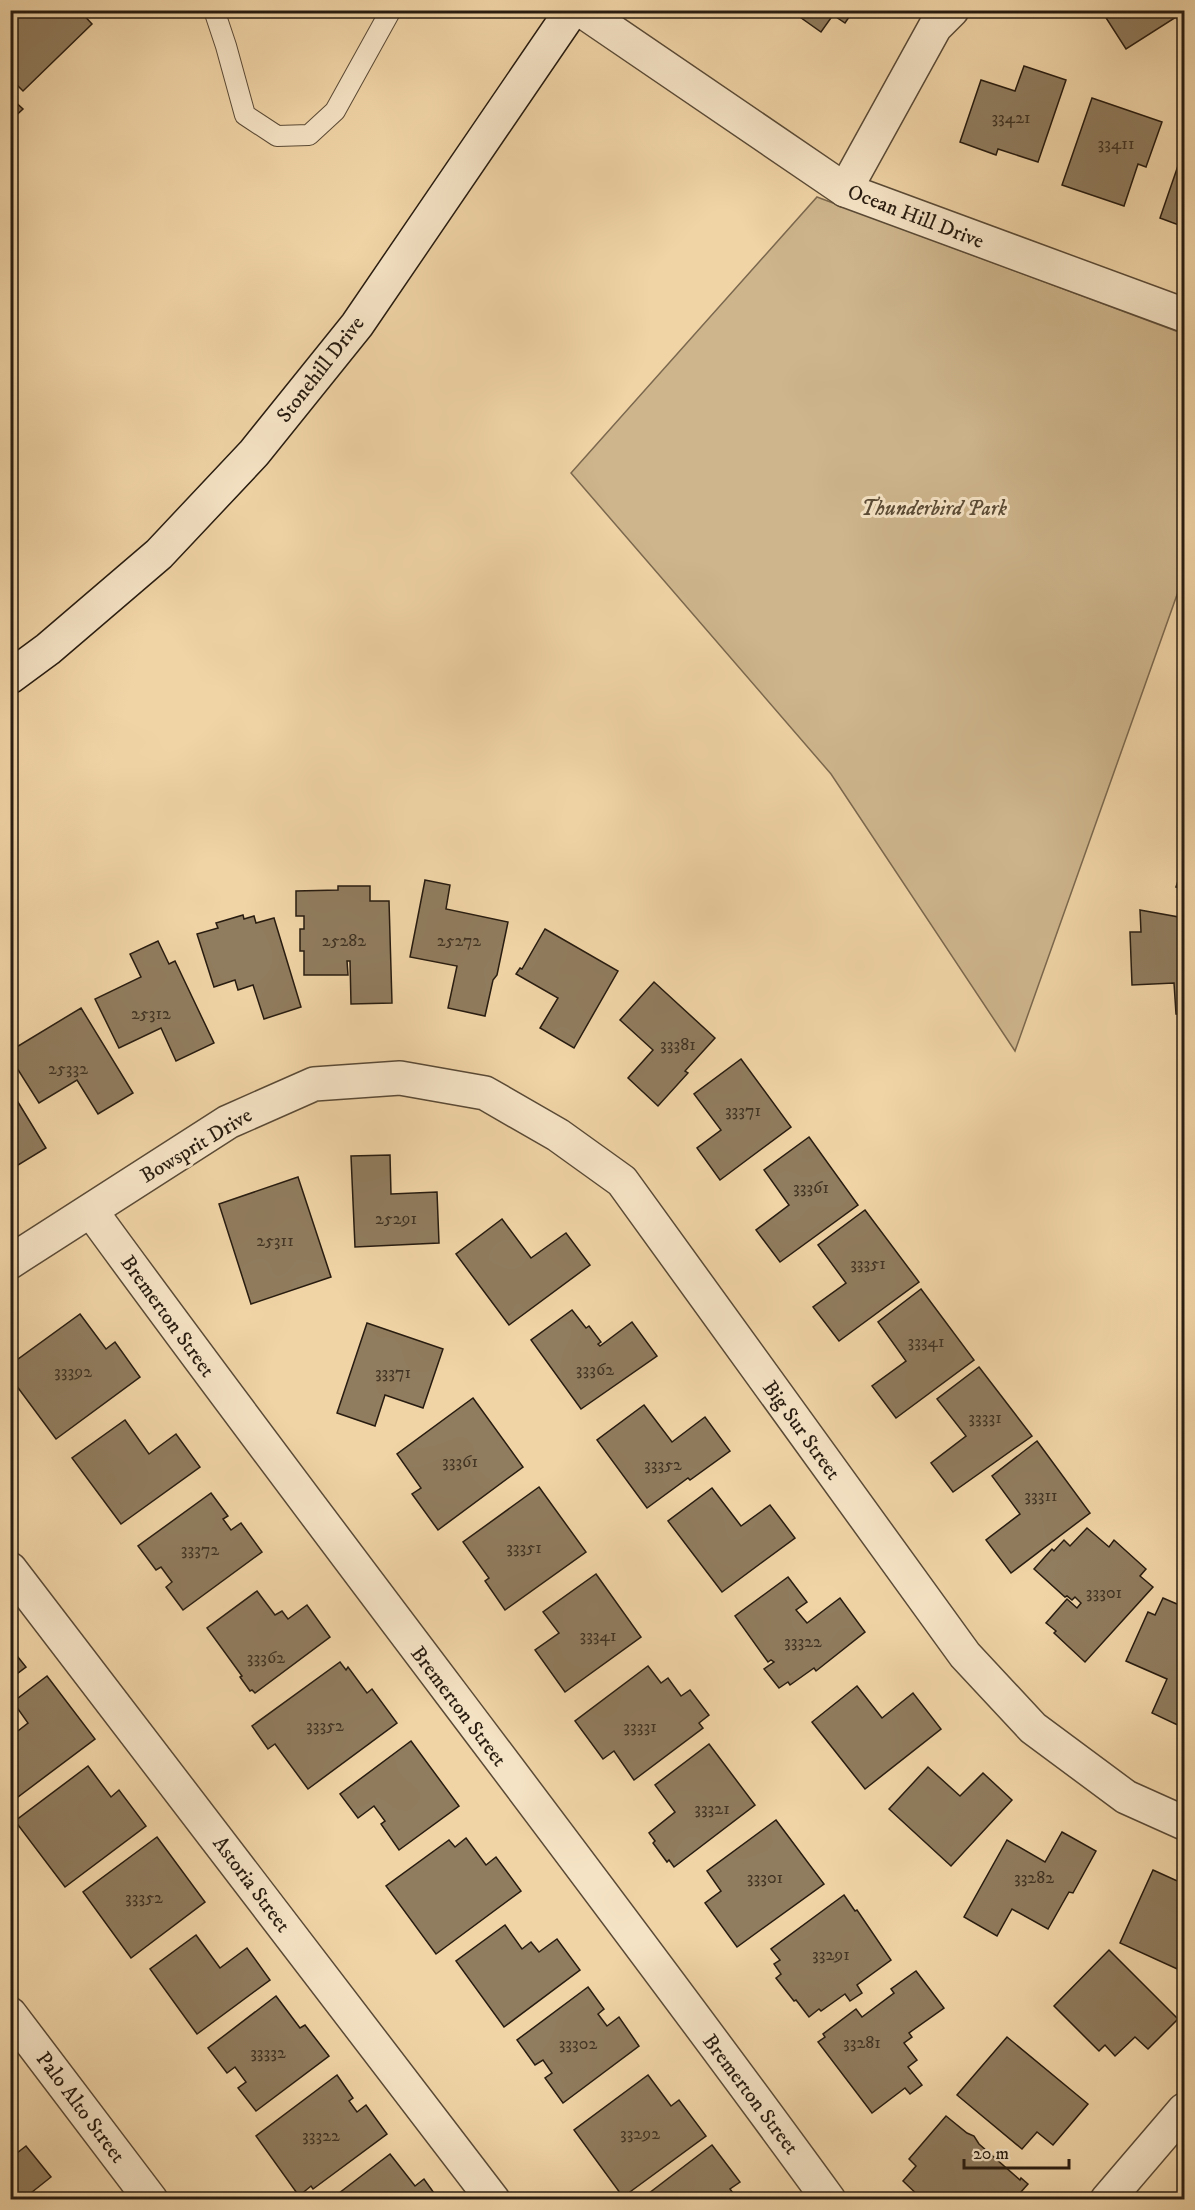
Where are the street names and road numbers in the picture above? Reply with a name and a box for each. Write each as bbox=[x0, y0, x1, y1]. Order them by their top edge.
street label: Ocean Hill Drive bbox=[844, 179, 988, 255]
street label: Stonehill Drive bbox=[271, 311, 371, 428]
street label: Bowsprit Drive bbox=[136, 1102, 257, 1189]
street label: Bremerton Street bbox=[114, 1251, 220, 1383]
street label: Big Sur Street bbox=[756, 1376, 846, 1486]
street label: Bremerton Street bbox=[404, 1641, 512, 1772]
street label: Astoria Street bbox=[207, 1831, 296, 1938]
street label: Bremerton Street bbox=[696, 2029, 804, 2160]
street label: Palo Alto Street bbox=[30, 2047, 131, 2169]

